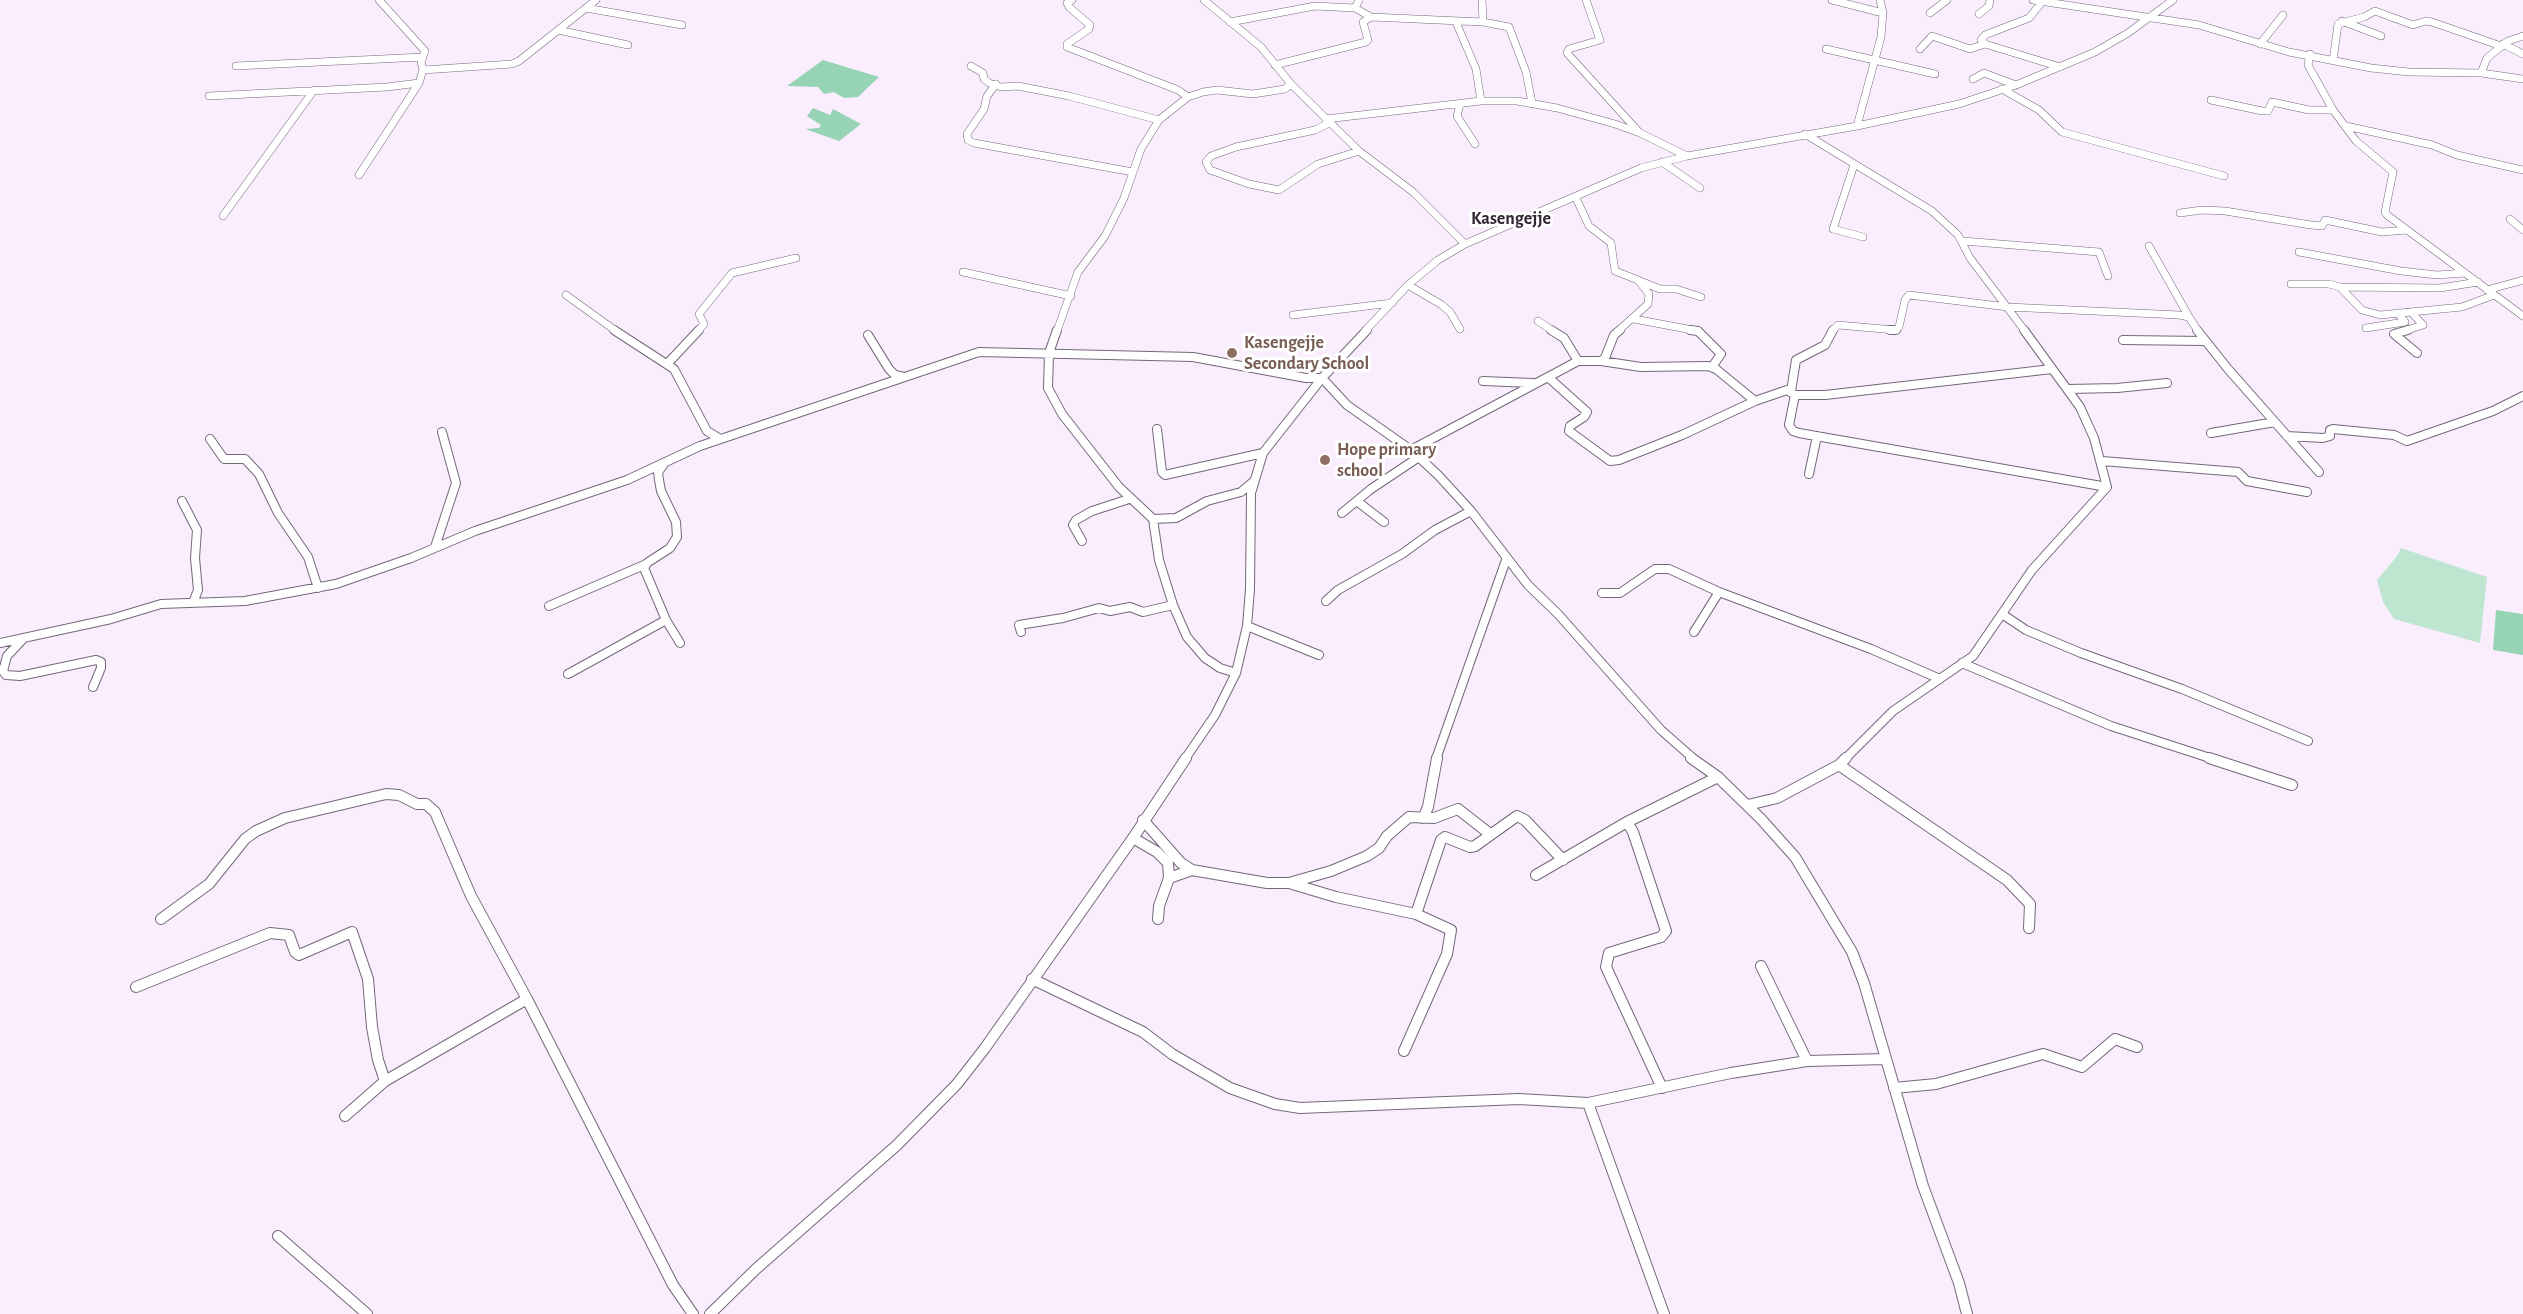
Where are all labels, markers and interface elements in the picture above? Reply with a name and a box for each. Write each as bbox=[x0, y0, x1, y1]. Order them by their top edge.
district label: Kasengejje bbox=[1471, 208, 1551, 230]
place label: Kasengejje Secondary School bbox=[1244, 332, 1369, 374]
marker: Kasengejje Secondary School bbox=[1225, 346, 1239, 360]
place label: Hope primary school bbox=[1337, 439, 1436, 482]
marker: Hope primary school bbox=[1318, 453, 1332, 467]

